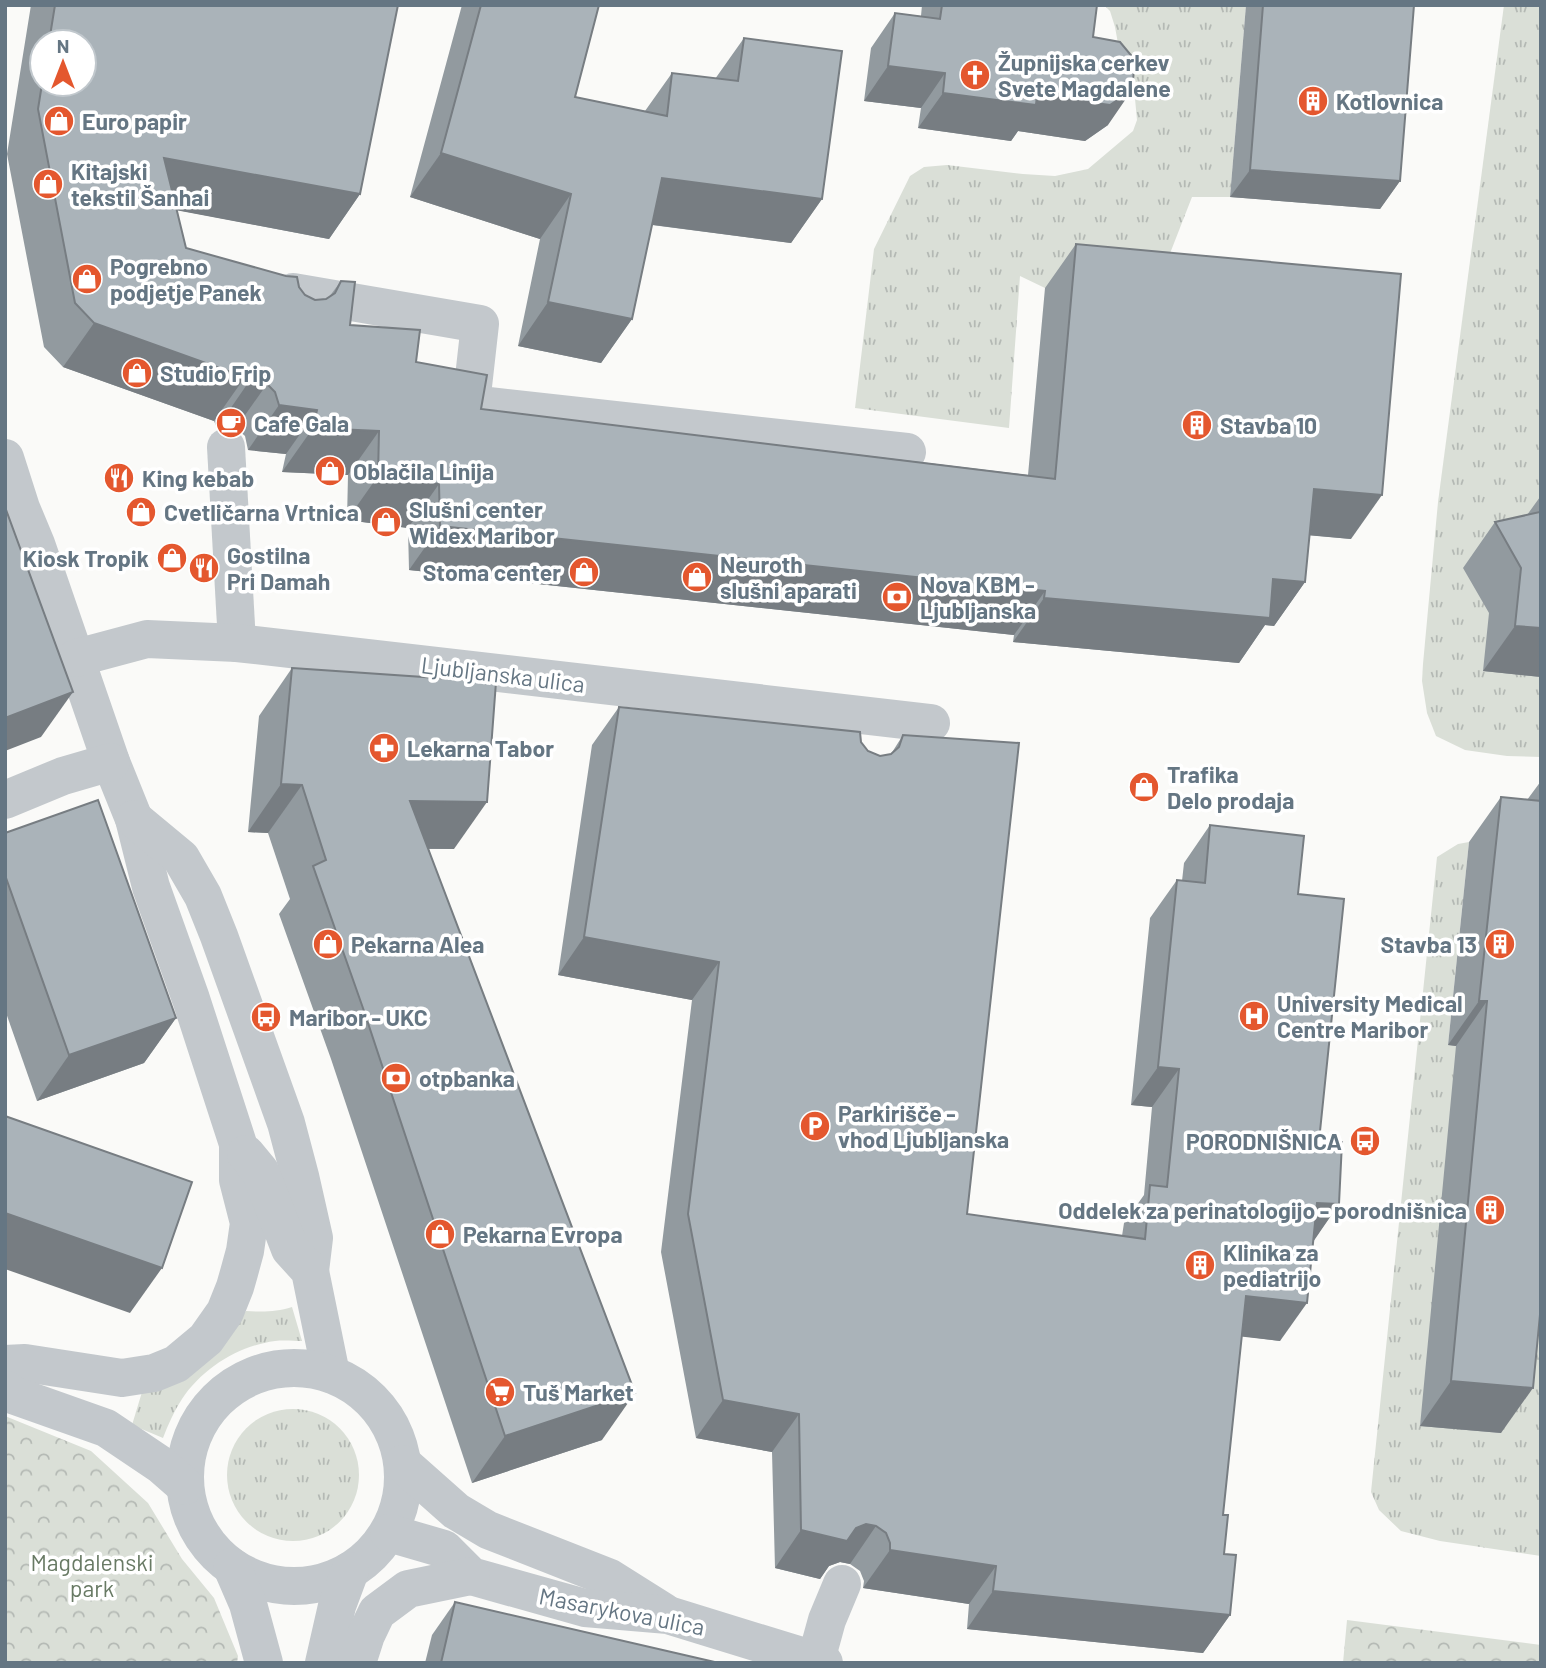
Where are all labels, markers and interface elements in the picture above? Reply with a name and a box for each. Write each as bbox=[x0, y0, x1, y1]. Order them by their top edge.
north arrow bbox=[28, 28, 98, 98]
text: N bbox=[57, 34, 69, 57]
place label: Župnijska cerkev Svete Magdalene bbox=[998, 48, 1171, 102]
church icon: Župnijska cerkev Svete Magdalene bbox=[958, 58, 992, 92]
building icon: Kotlovnica bbox=[1296, 84, 1330, 118]
place label: Kotlovnica bbox=[1336, 87, 1443, 115]
shop icon: Euro papir bbox=[42, 104, 76, 138]
place label: Euro papir bbox=[82, 107, 187, 135]
place label: Kitajski tekstil Šanhai bbox=[71, 157, 209, 211]
shop icon: Kitajski tekstil Šanhai bbox=[31, 167, 65, 201]
place label: Pogrebno podjetje Panek bbox=[110, 252, 262, 306]
shop icon: Pogrebno podjetje Panek bbox=[70, 262, 104, 296]
shop icon: Studio Frip bbox=[120, 356, 154, 390]
place label: Studio Frip bbox=[160, 359, 271, 387]
cafe icon: Cafe Gala bbox=[214, 406, 248, 440]
building icon: Stavba 10 bbox=[1180, 408, 1214, 442]
place label: Cafe Gala bbox=[254, 409, 349, 437]
place label: Stavba 10 bbox=[1220, 411, 1317, 439]
shop icon: Oblačila Linija bbox=[313, 454, 347, 488]
place label: Oblačila Linija bbox=[353, 457, 494, 485]
restaurant icon: King kebab bbox=[102, 461, 136, 495]
place label: King kebab bbox=[142, 464, 254, 492]
shop icon: Cvetličarna Vrtnica bbox=[124, 495, 158, 529]
place label: Slušni center Widex Maribor bbox=[409, 495, 555, 549]
place label: Cvetličarna Vrtnica bbox=[164, 498, 359, 526]
shop icon: Slušni center Widex Maribor bbox=[369, 505, 403, 539]
shop icon: Kiosk Tropik bbox=[155, 541, 189, 575]
place label: Gostilna Pri Damah bbox=[227, 541, 330, 595]
place label: Kiosk Tropik bbox=[23, 544, 149, 572]
place label: Neuroth slušni aparati bbox=[720, 550, 857, 604]
restaurant icon: Gostilna Pri Damah bbox=[187, 551, 221, 585]
shop icon: Stoma center bbox=[567, 555, 601, 589]
place label: Stoma center bbox=[423, 558, 561, 586]
shop icon: Neuroth slušni aparati bbox=[680, 560, 714, 594]
place label: Nova KBM - Ljubljanska bbox=[920, 570, 1036, 624]
bank icon: Nova KBM - Ljubljanska bbox=[880, 580, 914, 614]
street label: Ljubljanska ulica bbox=[420, 650, 586, 698]
pharmacy icon: Lekarna Tabor bbox=[367, 731, 401, 765]
place label: Lekarna Tabor bbox=[407, 734, 554, 762]
place label: Trafika Delo prodaja bbox=[1167, 760, 1294, 814]
shop icon: Trafika Delo prodaja bbox=[1127, 770, 1161, 804]
shop icon: Pekarna Alea bbox=[311, 927, 345, 961]
building icon: Stavba 13 bbox=[1483, 927, 1517, 961]
place label: Pekarna Alea bbox=[351, 930, 484, 958]
place label: Stavba 13 bbox=[1380, 930, 1477, 958]
place label: University Medical Centre Maribor bbox=[1277, 989, 1463, 1043]
hospital icon: University Medical Centre Maribor bbox=[1237, 999, 1271, 1033]
bus stop icon: Maribor - UKC bbox=[249, 1000, 283, 1034]
place label: Maribor - UKC bbox=[289, 1003, 428, 1031]
bank icon: otpbanka bbox=[379, 1061, 413, 1095]
place label: otpbanka bbox=[419, 1064, 515, 1092]
place label: Parkirišče - vhod Ljubljanska bbox=[838, 1099, 1009, 1153]
parking icon: Parkirišče - vhod Ljubljanska bbox=[798, 1109, 832, 1143]
bus stop icon: PORODNIŠNICA bbox=[1348, 1124, 1382, 1158]
place label: PORODNIŠNICA bbox=[1186, 1127, 1342, 1155]
building icon: Oddelek za perinatologijo - porodnišnica bbox=[1473, 1193, 1507, 1227]
place label: Oddelek za perinatologijo - porodnišnica bbox=[1058, 1196, 1467, 1224]
shop icon: Pekarna Evropa bbox=[423, 1217, 457, 1251]
place label: Pekarna Evropa bbox=[463, 1220, 623, 1248]
place label: Klinika za pediatrijo bbox=[1223, 1238, 1321, 1292]
building icon: Klinika za pediatrijo bbox=[1183, 1248, 1217, 1282]
supermarket icon: Tuš Market bbox=[483, 1375, 517, 1409]
place label: Tuš Market bbox=[523, 1378, 634, 1406]
park label: Magdalenski park bbox=[30, 1548, 154, 1602]
street label: Masarykova ulica bbox=[537, 1581, 707, 1641]

